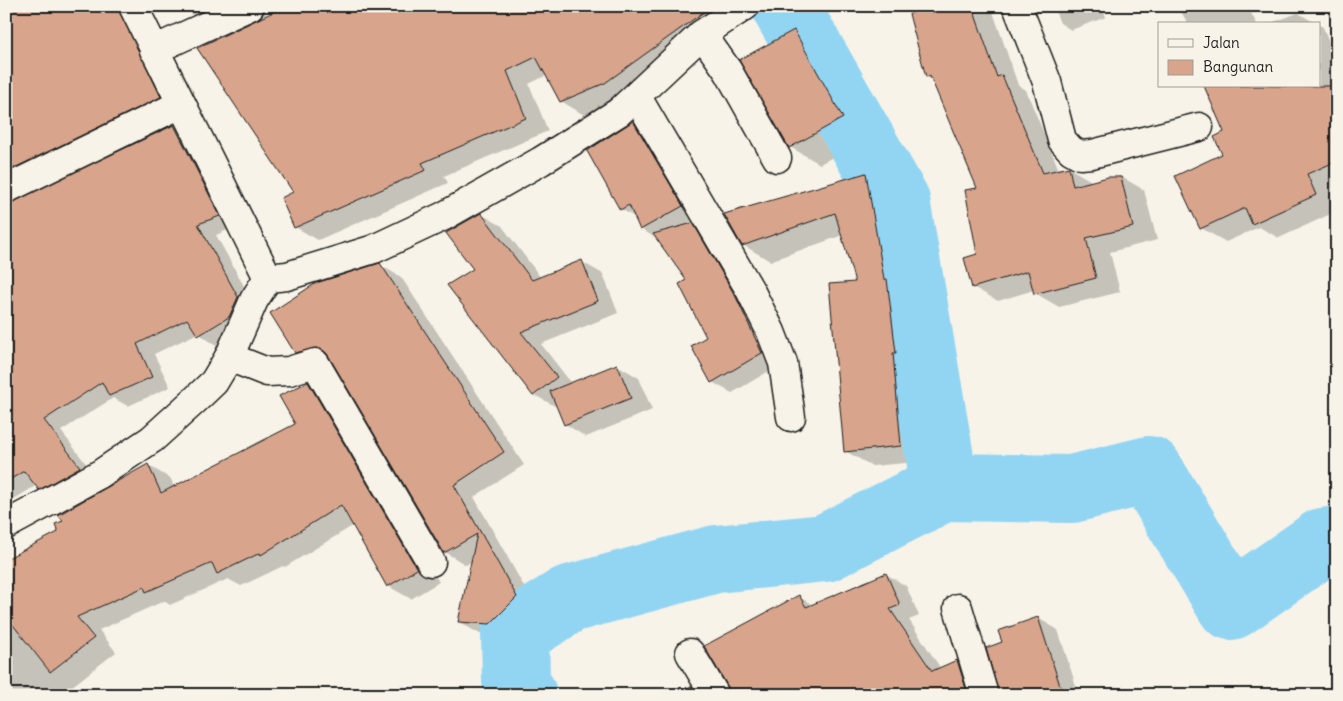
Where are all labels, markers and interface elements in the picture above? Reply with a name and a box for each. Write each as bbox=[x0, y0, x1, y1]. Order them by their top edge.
legend bbox=[1158, 22, 1320, 88]
text: Jalan bbox=[1203, 33, 1240, 52]
text: Bangunan bbox=[1203, 57, 1273, 76]

